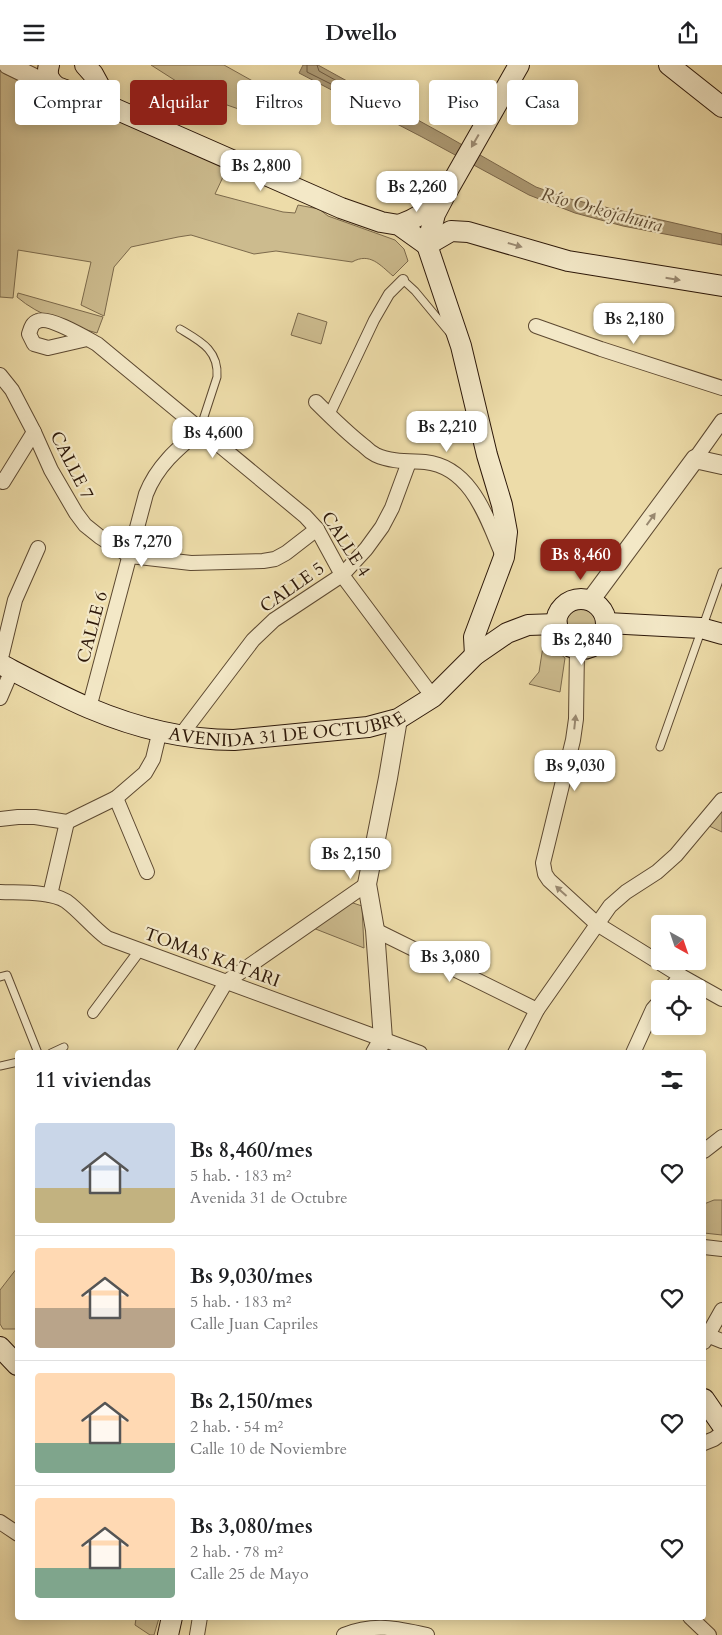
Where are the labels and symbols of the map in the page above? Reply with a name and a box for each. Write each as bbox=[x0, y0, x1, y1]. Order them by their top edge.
one-way arrow bbox=[471, 135, 480, 148]
pin: Bs 2,800 bbox=[209, 149, 313, 192]
pin: Bs 2,260 bbox=[365, 171, 469, 213]
water label: Río Orkojahuira bbox=[538, 181, 666, 239]
one-way arrow bbox=[507, 241, 522, 249]
one-way arrow bbox=[666, 275, 682, 283]
pin: Bs 2,180 bbox=[582, 303, 686, 345]
pin: Bs 2,210 bbox=[395, 411, 499, 453]
pin: Bs 4,600 bbox=[161, 417, 265, 459]
street label: CALLE 7 bbox=[44, 427, 99, 504]
street label: CALLE 4 bbox=[315, 507, 376, 582]
one-way arrow bbox=[646, 512, 656, 526]
pin: Bs 7,270 bbox=[90, 525, 194, 568]
pin: Bs 8,460 bbox=[529, 539, 633, 581]
street label: CALLE 5 bbox=[255, 556, 330, 619]
street label: CALLE 6 bbox=[71, 588, 114, 666]
pin: Bs 2,840 bbox=[530, 623, 634, 666]
street label: AVENIDA 31 DE OCTUBRE bbox=[166, 705, 410, 754]
one-way arrow bbox=[572, 713, 580, 729]
pin: Bs 9,030 bbox=[523, 749, 627, 792]
pin: Bs 2,150 bbox=[299, 837, 403, 880]
one-way arrow bbox=[556, 885, 568, 897]
north arrow bbox=[651, 915, 706, 970]
street label: TOMAS KATARI bbox=[140, 921, 283, 994]
pin: Bs 3,080 bbox=[398, 941, 502, 983]

